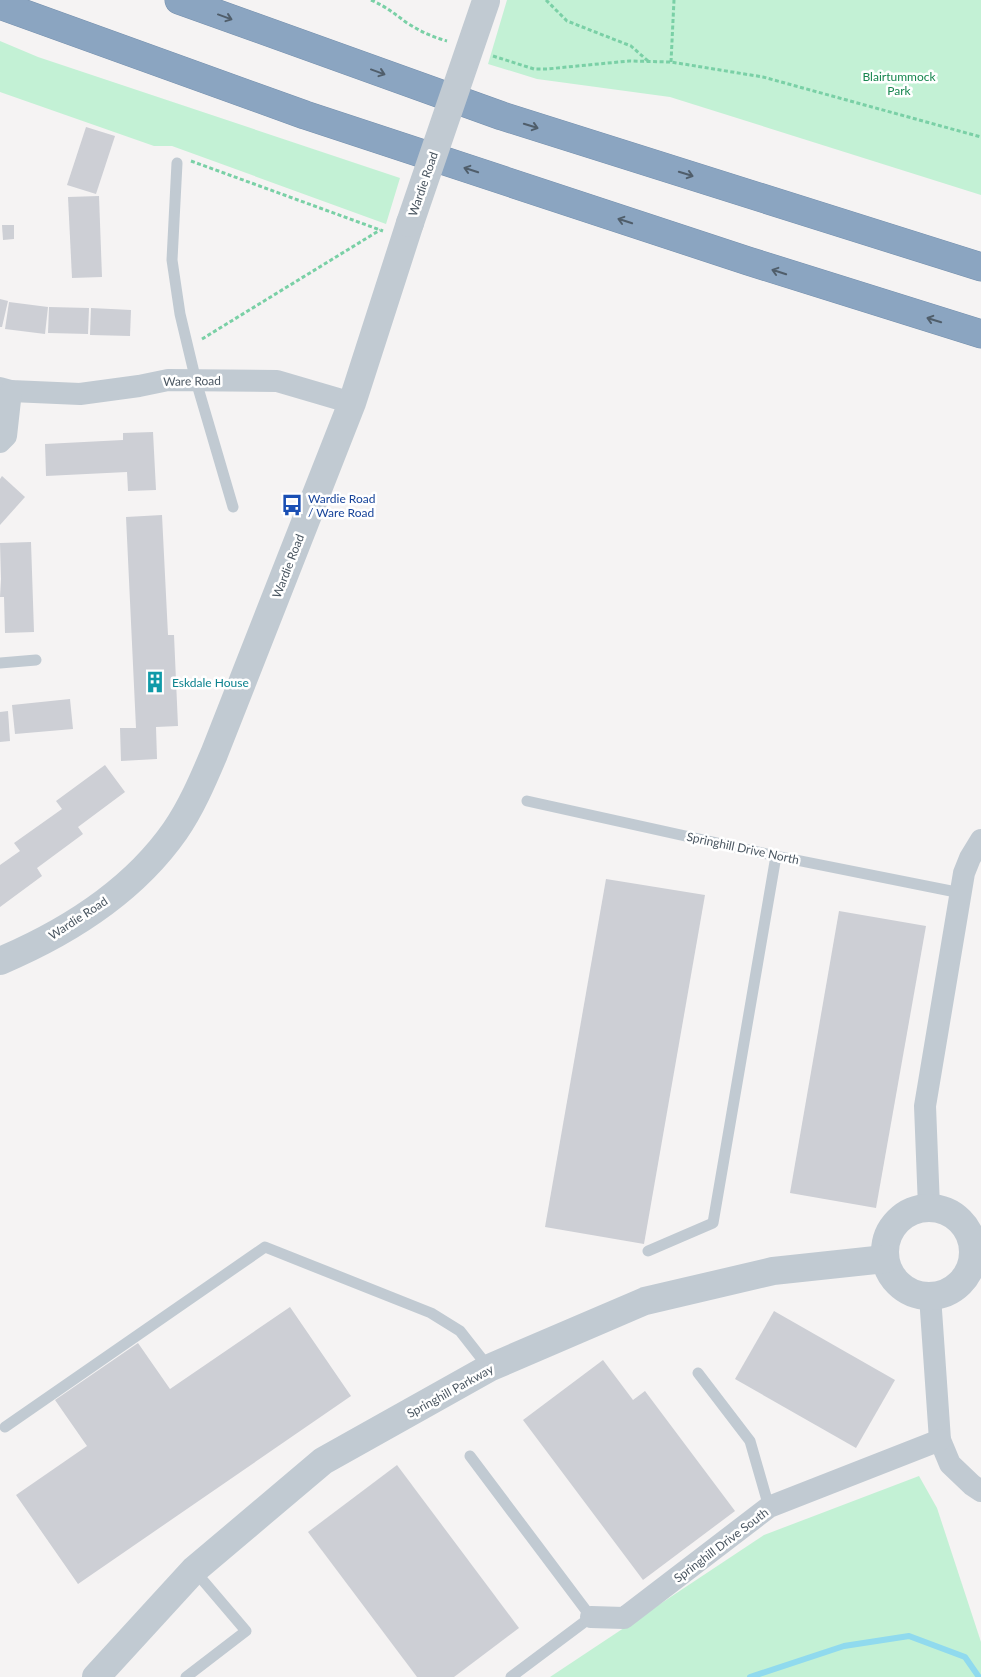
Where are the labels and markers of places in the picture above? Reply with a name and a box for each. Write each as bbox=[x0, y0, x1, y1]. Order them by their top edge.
place label: Wardie Road / Ware Road bbox=[308, 491, 375, 520]
bus stop icon: Wardie Road / Ware Road bbox=[279, 492, 305, 518]
building icon: Eskdale House bbox=[142, 669, 168, 695]
place label: Eskdale House bbox=[172, 675, 249, 690]

